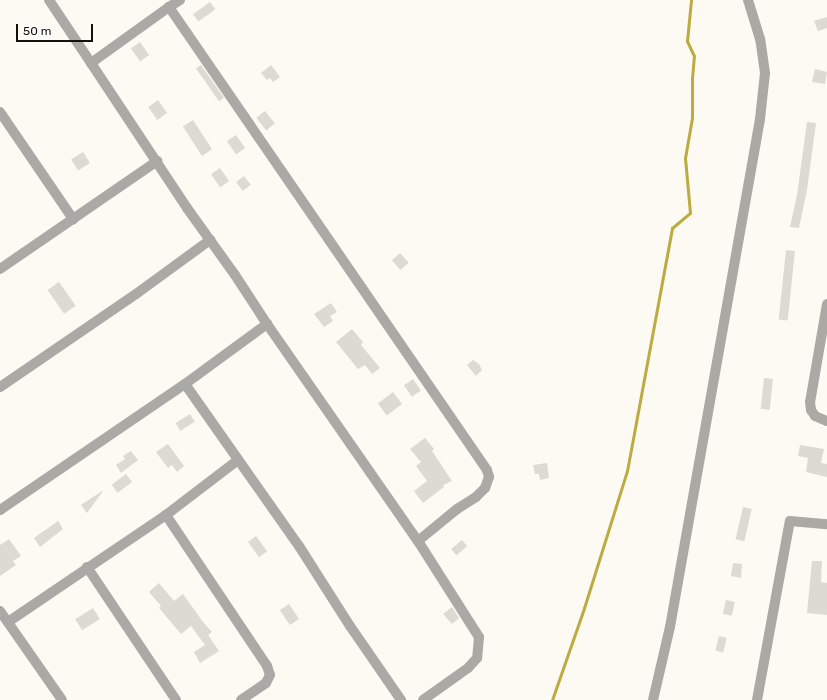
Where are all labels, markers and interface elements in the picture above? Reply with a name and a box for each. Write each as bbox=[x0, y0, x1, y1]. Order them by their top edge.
scale bar bbox=[18, 16, 95, 42]
text: 50 m bbox=[23, 24, 51, 38]

